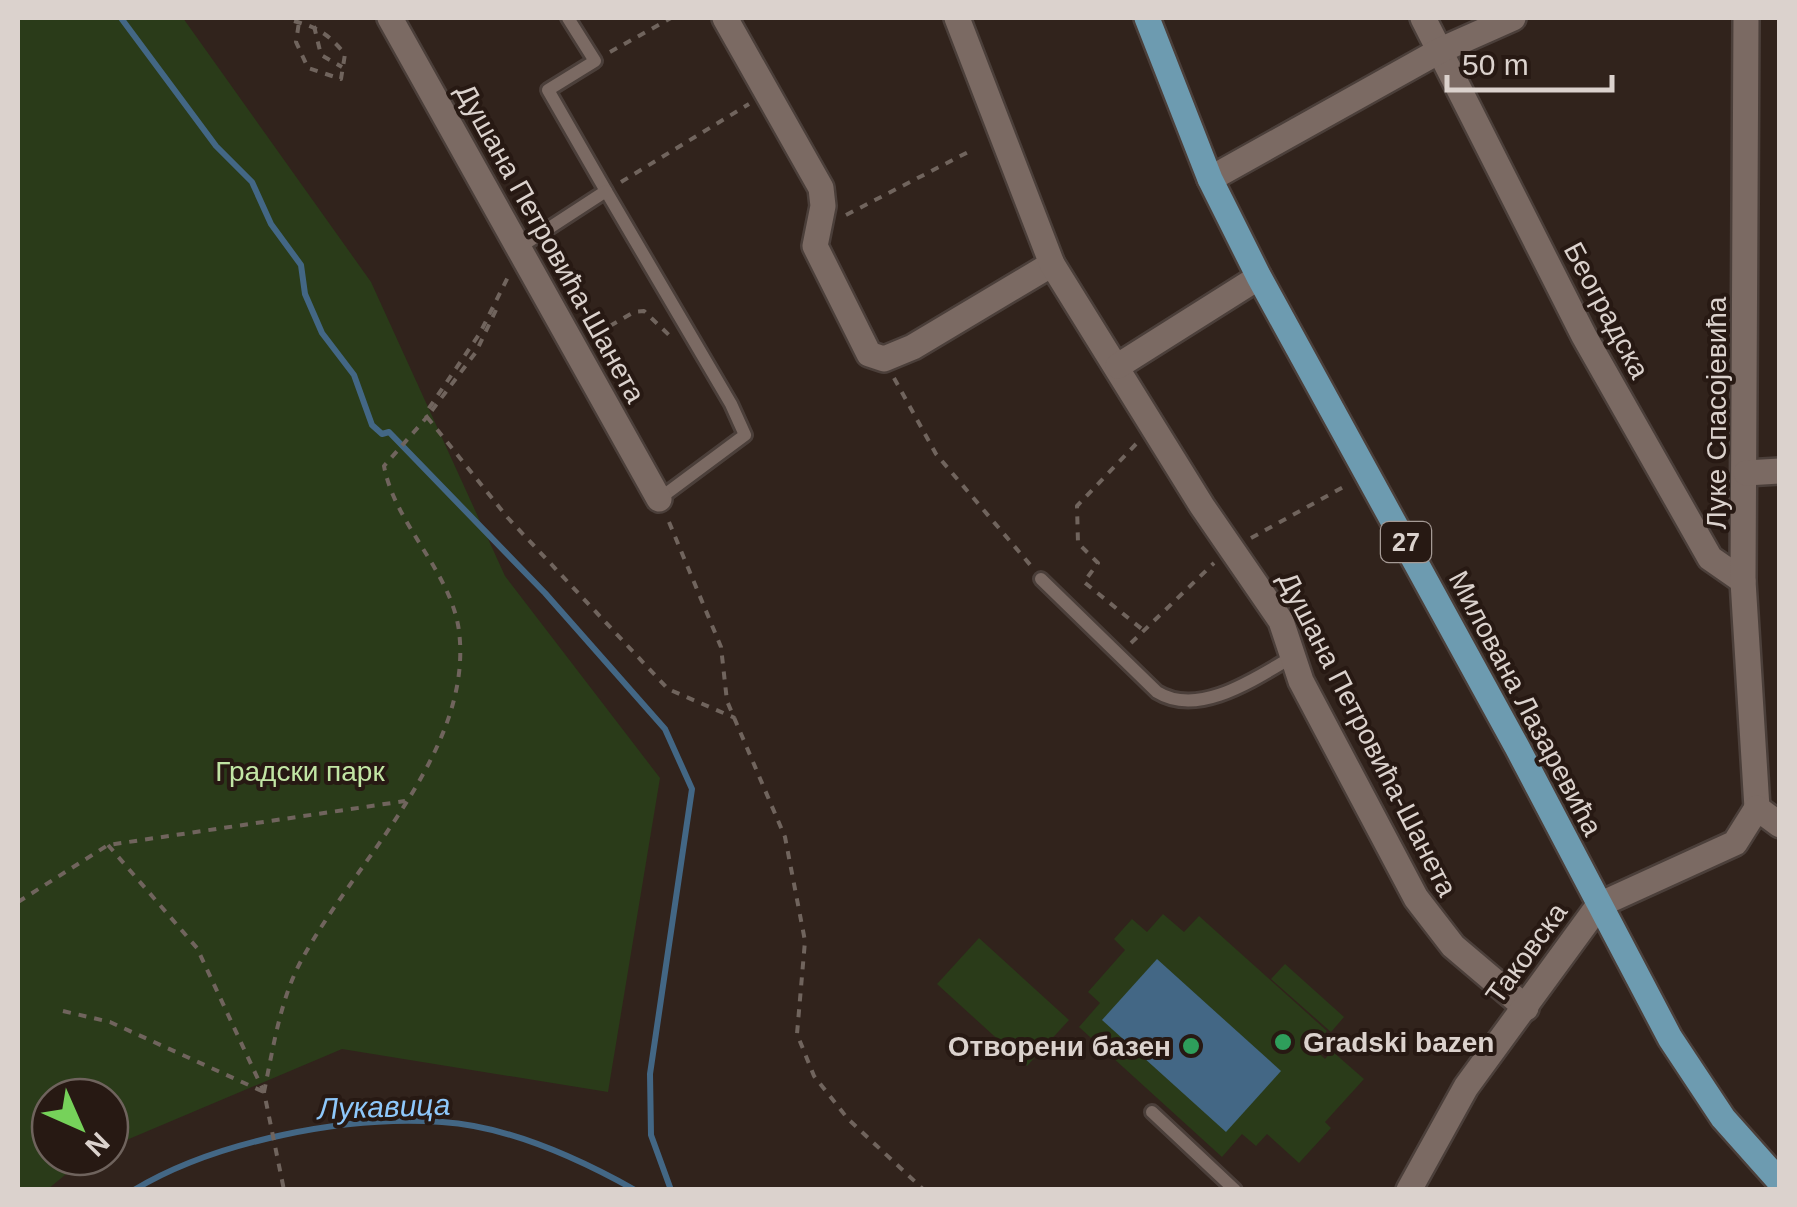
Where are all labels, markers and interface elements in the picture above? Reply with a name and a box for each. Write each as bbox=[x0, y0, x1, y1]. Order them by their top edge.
scale bar bbox=[1447, 30, 1612, 92]
text: 50 m bbox=[1462, 48, 1529, 81]
street label: Душана Петровића-Шанета bbox=[450, 78, 651, 408]
street label: Београдска bbox=[1558, 237, 1656, 384]
street label: Луке Спасојевића bbox=[1701, 296, 1732, 529]
road number: 27 bbox=[1381, 522, 1431, 562]
street label: Милована Лазаревића bbox=[1443, 566, 1609, 841]
street label: Душана Петровића-Шанета bbox=[1272, 567, 1463, 902]
park label: Градски парк bbox=[215, 756, 385, 787]
street label: Таковска bbox=[1480, 897, 1573, 1010]
place label: Gradski bazen bbox=[1303, 1027, 1494, 1058]
place label: Отворени базен bbox=[948, 1031, 1171, 1062]
marker: Gradski bazen bbox=[1272, 1031, 1294, 1053]
marker: Отворени базен bbox=[1180, 1035, 1202, 1057]
north arrow bbox=[30, 1077, 130, 1177]
water label: Лукавица bbox=[315, 1088, 451, 1125]
text: N bbox=[79, 1126, 115, 1162]

